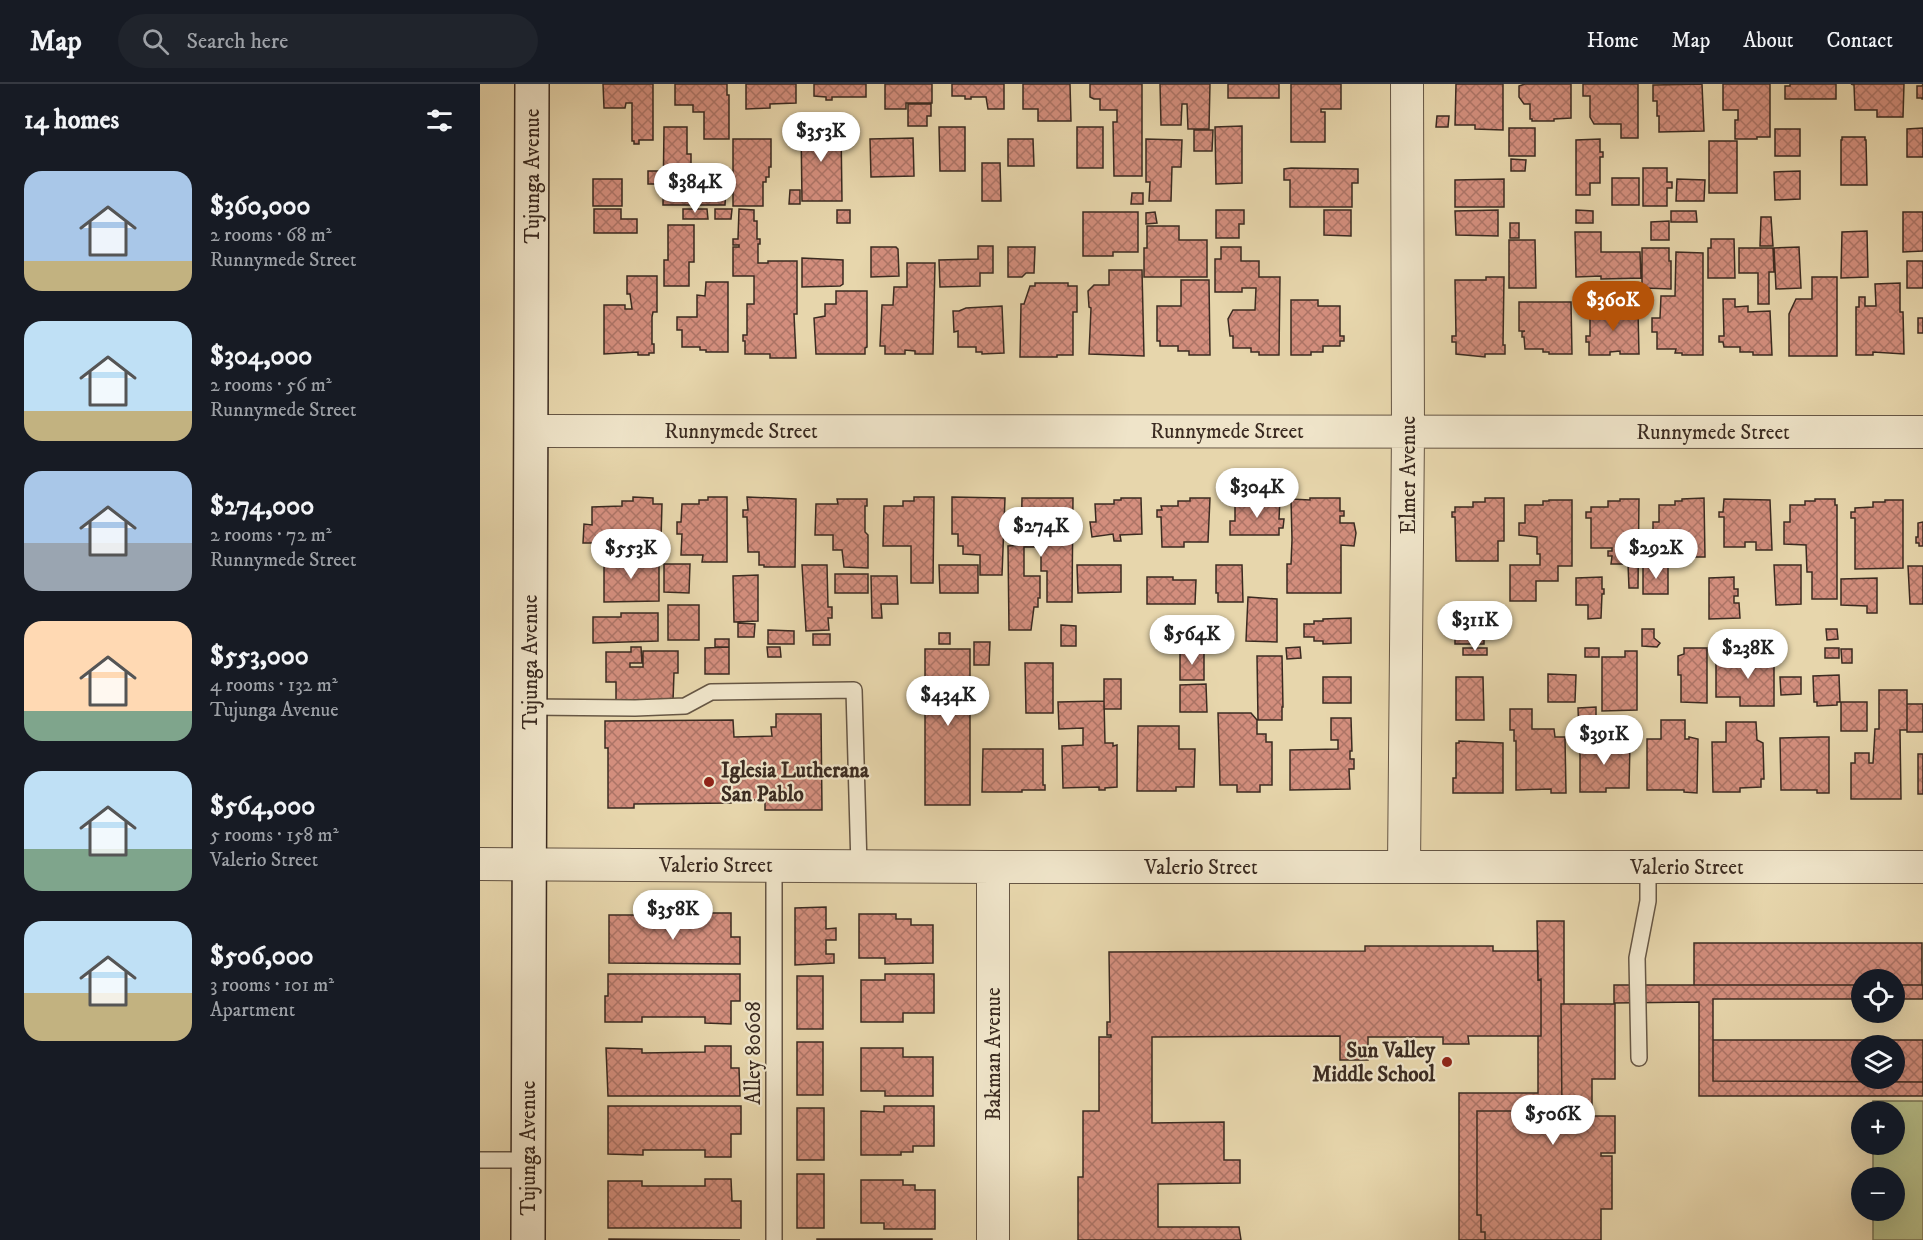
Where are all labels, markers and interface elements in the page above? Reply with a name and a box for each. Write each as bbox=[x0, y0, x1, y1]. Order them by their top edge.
search box bbox=[118, 14, 538, 68]
text: Map bbox=[30, 24, 82, 59]
icon: search bbox=[139, 25, 172, 58]
text: Search here bbox=[187, 28, 288, 55]
text: Home bbox=[1587, 28, 1639, 54]
text: Map bbox=[1672, 28, 1710, 54]
text: About bbox=[1743, 28, 1794, 54]
text: Contact bbox=[1827, 28, 1893, 54]
text: 14 homes bbox=[24, 104, 119, 137]
icon: filters bbox=[423, 104, 456, 137]
street label: Tujunga Avenue bbox=[520, 108, 546, 243]
pin: $353K bbox=[779, 112, 863, 163]
text: $353K bbox=[796, 119, 846, 144]
pin: $384K bbox=[653, 163, 737, 214]
text: $384K bbox=[668, 170, 722, 195]
text: $360,000 bbox=[210, 190, 310, 223]
icon: home bbox=[72, 195, 144, 267]
text: 2 rooms · 68 m² bbox=[210, 223, 332, 248]
text: Runnymede Street bbox=[210, 248, 356, 273]
pin: $360K bbox=[1571, 281, 1655, 332]
text: $360K bbox=[1586, 288, 1640, 313]
text: $304,000 bbox=[210, 340, 312, 373]
icon: home bbox=[72, 345, 144, 417]
text: 2 rooms · 56 m² bbox=[210, 373, 332, 398]
text: Runnymede Street bbox=[210, 398, 356, 423]
street label: Elmer Avenue bbox=[1396, 415, 1422, 534]
street label: Runnymede Street bbox=[664, 419, 818, 445]
street label: Runnymede Street bbox=[1150, 419, 1304, 445]
street label: Runnymede Street bbox=[1636, 420, 1790, 446]
pin: $304K bbox=[1215, 468, 1299, 519]
text: $304K bbox=[1230, 475, 1284, 500]
text: $274,000 bbox=[210, 490, 314, 523]
icon: home bbox=[72, 495, 144, 567]
pin: $274K bbox=[999, 507, 1083, 558]
text: $274K bbox=[1013, 514, 1069, 539]
text: 2 rooms · 72 m² bbox=[210, 523, 332, 548]
pin: $553K bbox=[589, 529, 673, 580]
pin: $292K bbox=[1614, 529, 1698, 580]
text: $553K bbox=[605, 536, 657, 561]
text: $292K bbox=[1629, 536, 1683, 561]
text: Runnymede Street bbox=[210, 548, 356, 573]
street label: Tujunga Avenue bbox=[518, 594, 544, 729]
pin: $311K bbox=[1433, 601, 1517, 652]
text: $311K bbox=[1451, 608, 1499, 633]
pin: $564K bbox=[1150, 615, 1234, 666]
text: $564K bbox=[1164, 622, 1220, 647]
pin: $238K bbox=[1706, 629, 1790, 680]
text: $238K bbox=[1722, 636, 1774, 661]
text: $553,000 bbox=[210, 640, 309, 673]
icon: home bbox=[72, 645, 144, 717]
text: 4 rooms · 132 m² bbox=[210, 673, 338, 698]
pin: $434K bbox=[906, 676, 990, 727]
text: $434K bbox=[920, 683, 976, 708]
text: Tujunga Avenue bbox=[210, 698, 338, 723]
pin: $391K bbox=[1562, 715, 1646, 766]
text: $391K bbox=[1579, 722, 1629, 747]
place label: Iglesia Lutherana San Pablo bbox=[721, 758, 870, 808]
marker: Iglesia Lutherana San Pablo bbox=[702, 775, 716, 789]
text: $564,000 bbox=[210, 790, 315, 823]
icon: home bbox=[72, 795, 144, 867]
text: 5 rooms · 158 m² bbox=[210, 823, 339, 848]
text: Valerio Street bbox=[210, 848, 318, 873]
street label: Valerio Street bbox=[658, 853, 773, 879]
street label: Valerio Street bbox=[1143, 855, 1258, 881]
street label: Valerio Street bbox=[1629, 855, 1744, 881]
pin: $358K bbox=[631, 890, 715, 941]
text: $358K bbox=[647, 897, 699, 922]
text: $506,000 bbox=[210, 940, 314, 973]
icon: home bbox=[72, 945, 144, 1017]
map controls bbox=[1851, 969, 1905, 1221]
button: locate bbox=[1851, 969, 1905, 1023]
text: 3 rooms · 101 m² bbox=[210, 973, 334, 998]
street label: Bakman Avenue bbox=[981, 987, 1007, 1121]
text: Apartment bbox=[210, 998, 295, 1023]
street label: Alley 80608 bbox=[741, 1001, 767, 1105]
button: layers bbox=[1851, 1035, 1905, 1089]
place label: Sun Valley Middle School bbox=[1312, 1038, 1436, 1088]
marker: Sun Valley Middle School bbox=[1440, 1055, 1454, 1069]
street label: Tujunga Avenue bbox=[516, 1080, 542, 1215]
pin: $506K bbox=[1511, 1095, 1595, 1146]
button: + bbox=[1851, 1101, 1905, 1155]
text: $506K bbox=[1525, 1102, 1581, 1127]
button: − bbox=[1851, 1167, 1905, 1221]

